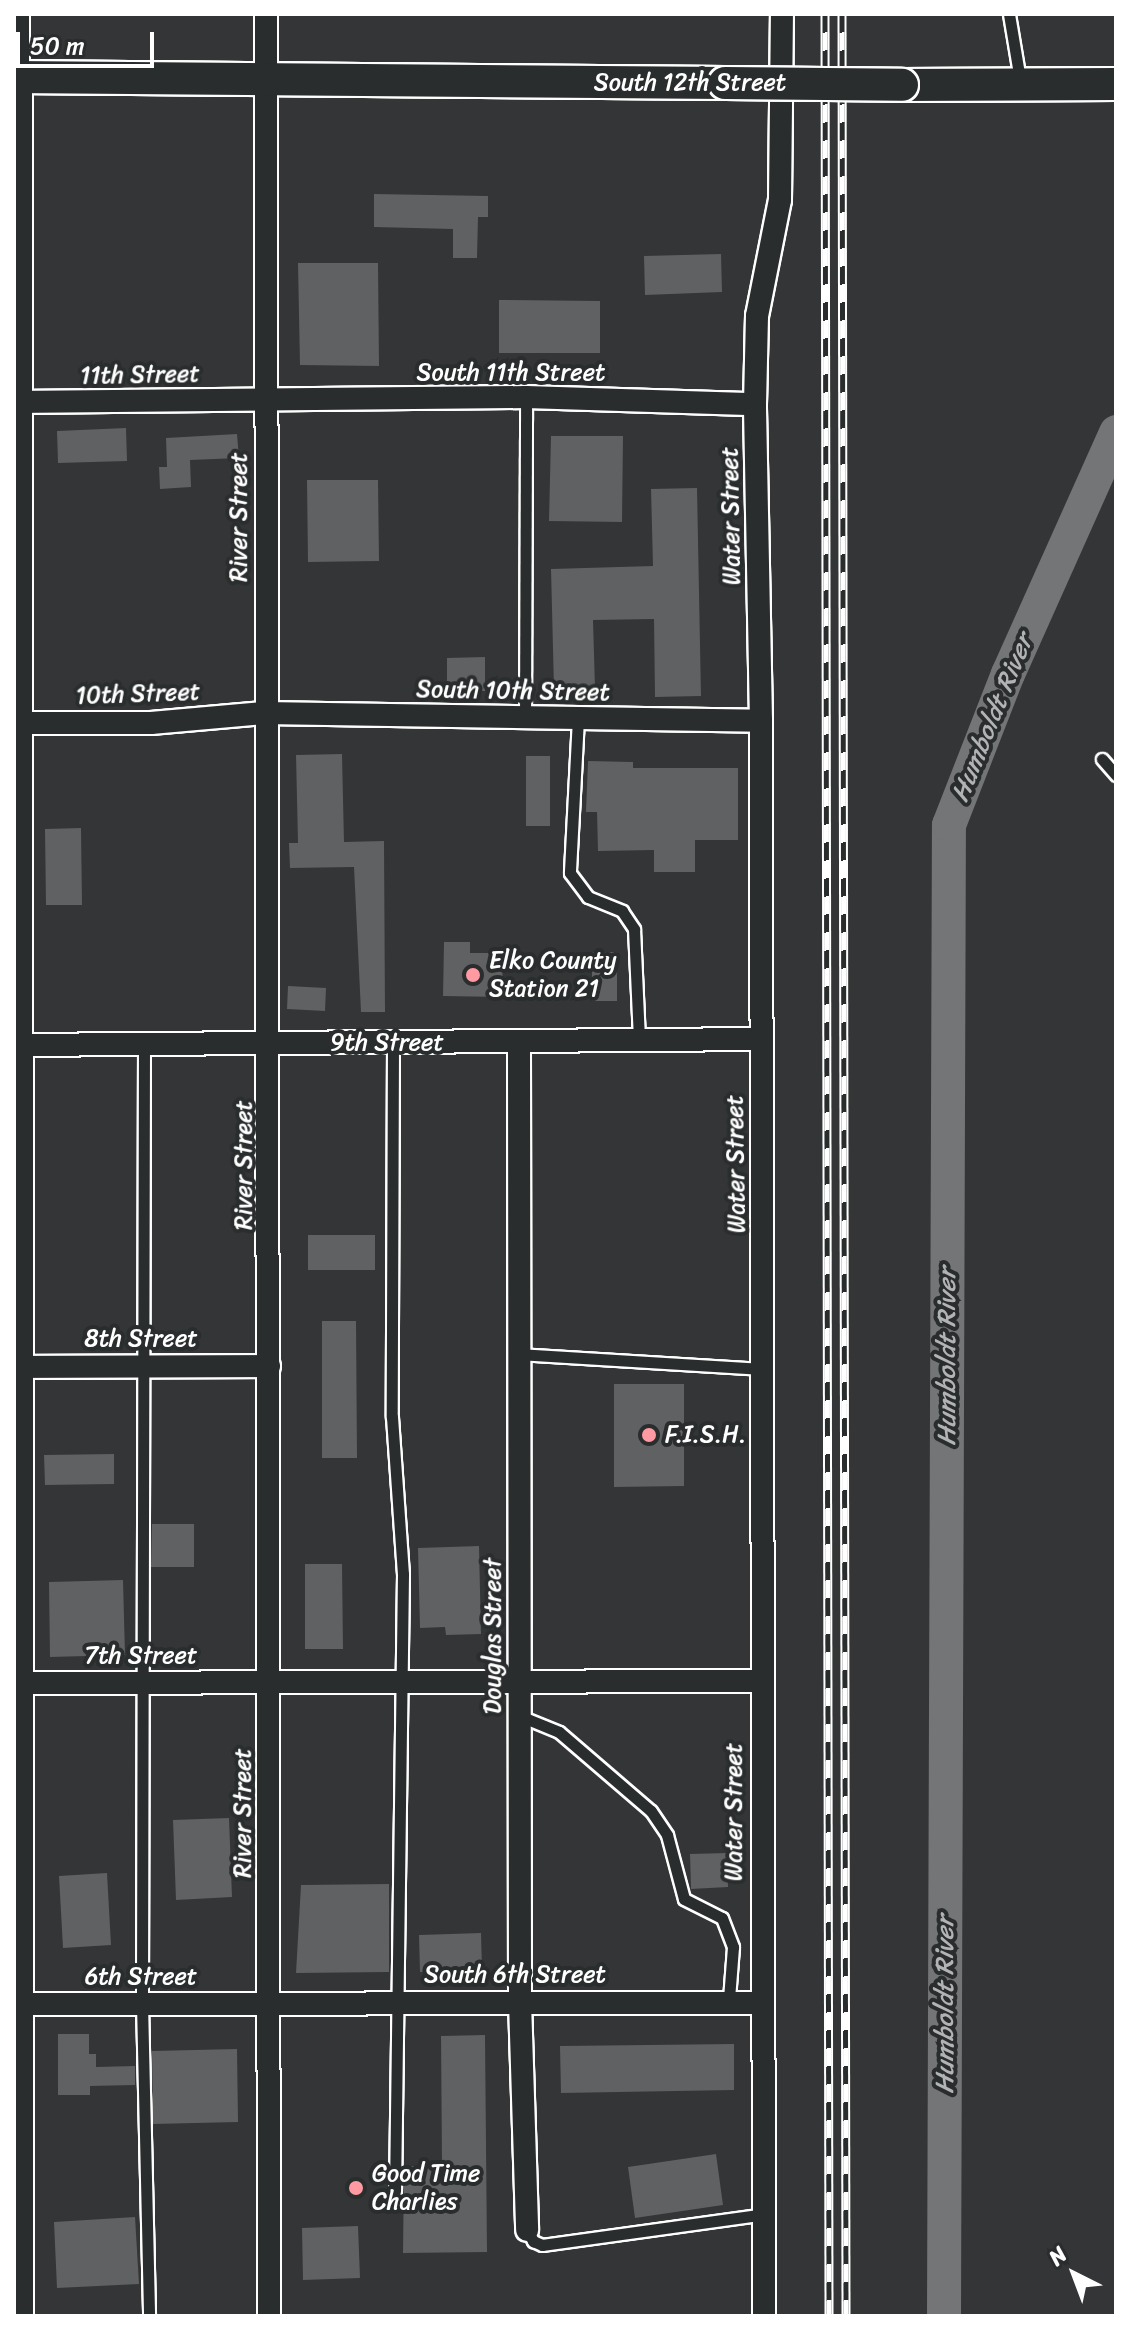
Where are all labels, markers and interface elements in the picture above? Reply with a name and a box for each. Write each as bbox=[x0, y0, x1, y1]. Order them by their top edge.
scale bar bbox=[20, 16, 158, 66]
text: 50 m bbox=[30, 25, 85, 67]
street label: South 12th Street bbox=[594, 69, 786, 97]
street label: South 11th Street bbox=[416, 359, 606, 387]
street label: 11th Street bbox=[80, 360, 200, 390]
street label: Water Street bbox=[715, 446, 747, 586]
street label: River Street bbox=[225, 452, 253, 582]
water label: Humboldt River bbox=[944, 630, 1040, 806]
street label: South 10th Street bbox=[416, 675, 610, 707]
street label: 10th Street bbox=[75, 677, 201, 711]
place label: Elko County Station 21 bbox=[489, 947, 616, 1003]
marker: Elko County Station 21 bbox=[464, 966, 482, 984]
street label: 9th Street bbox=[330, 1029, 444, 1057]
street label: Water Street bbox=[720, 1094, 752, 1234]
street label: River Street bbox=[230, 1100, 258, 1230]
water label: Humboldt River bbox=[931, 1268, 963, 1446]
street label: 8th Street bbox=[84, 1325, 198, 1353]
place label: F.I.S.H. bbox=[665, 1421, 746, 1449]
marker: F.I.S.H. bbox=[640, 1426, 658, 1444]
street label: Douglas Street bbox=[479, 1558, 507, 1714]
street label: 7th Street bbox=[85, 1642, 197, 1670]
street label: Water Street bbox=[720, 1742, 748, 1882]
street label: River Street bbox=[229, 1748, 257, 1878]
water label: Humboldt River bbox=[929, 1916, 961, 2094]
street label: South 6th Street bbox=[424, 1961, 606, 1989]
street label: 6th Street bbox=[85, 1963, 197, 1991]
place label: Good Time Charlies bbox=[372, 2160, 481, 2216]
marker: Good Time Charlies bbox=[347, 2179, 365, 2197]
north arrow bbox=[1034, 2234, 1114, 2314]
text: N bbox=[1039, 2236, 1076, 2275]

